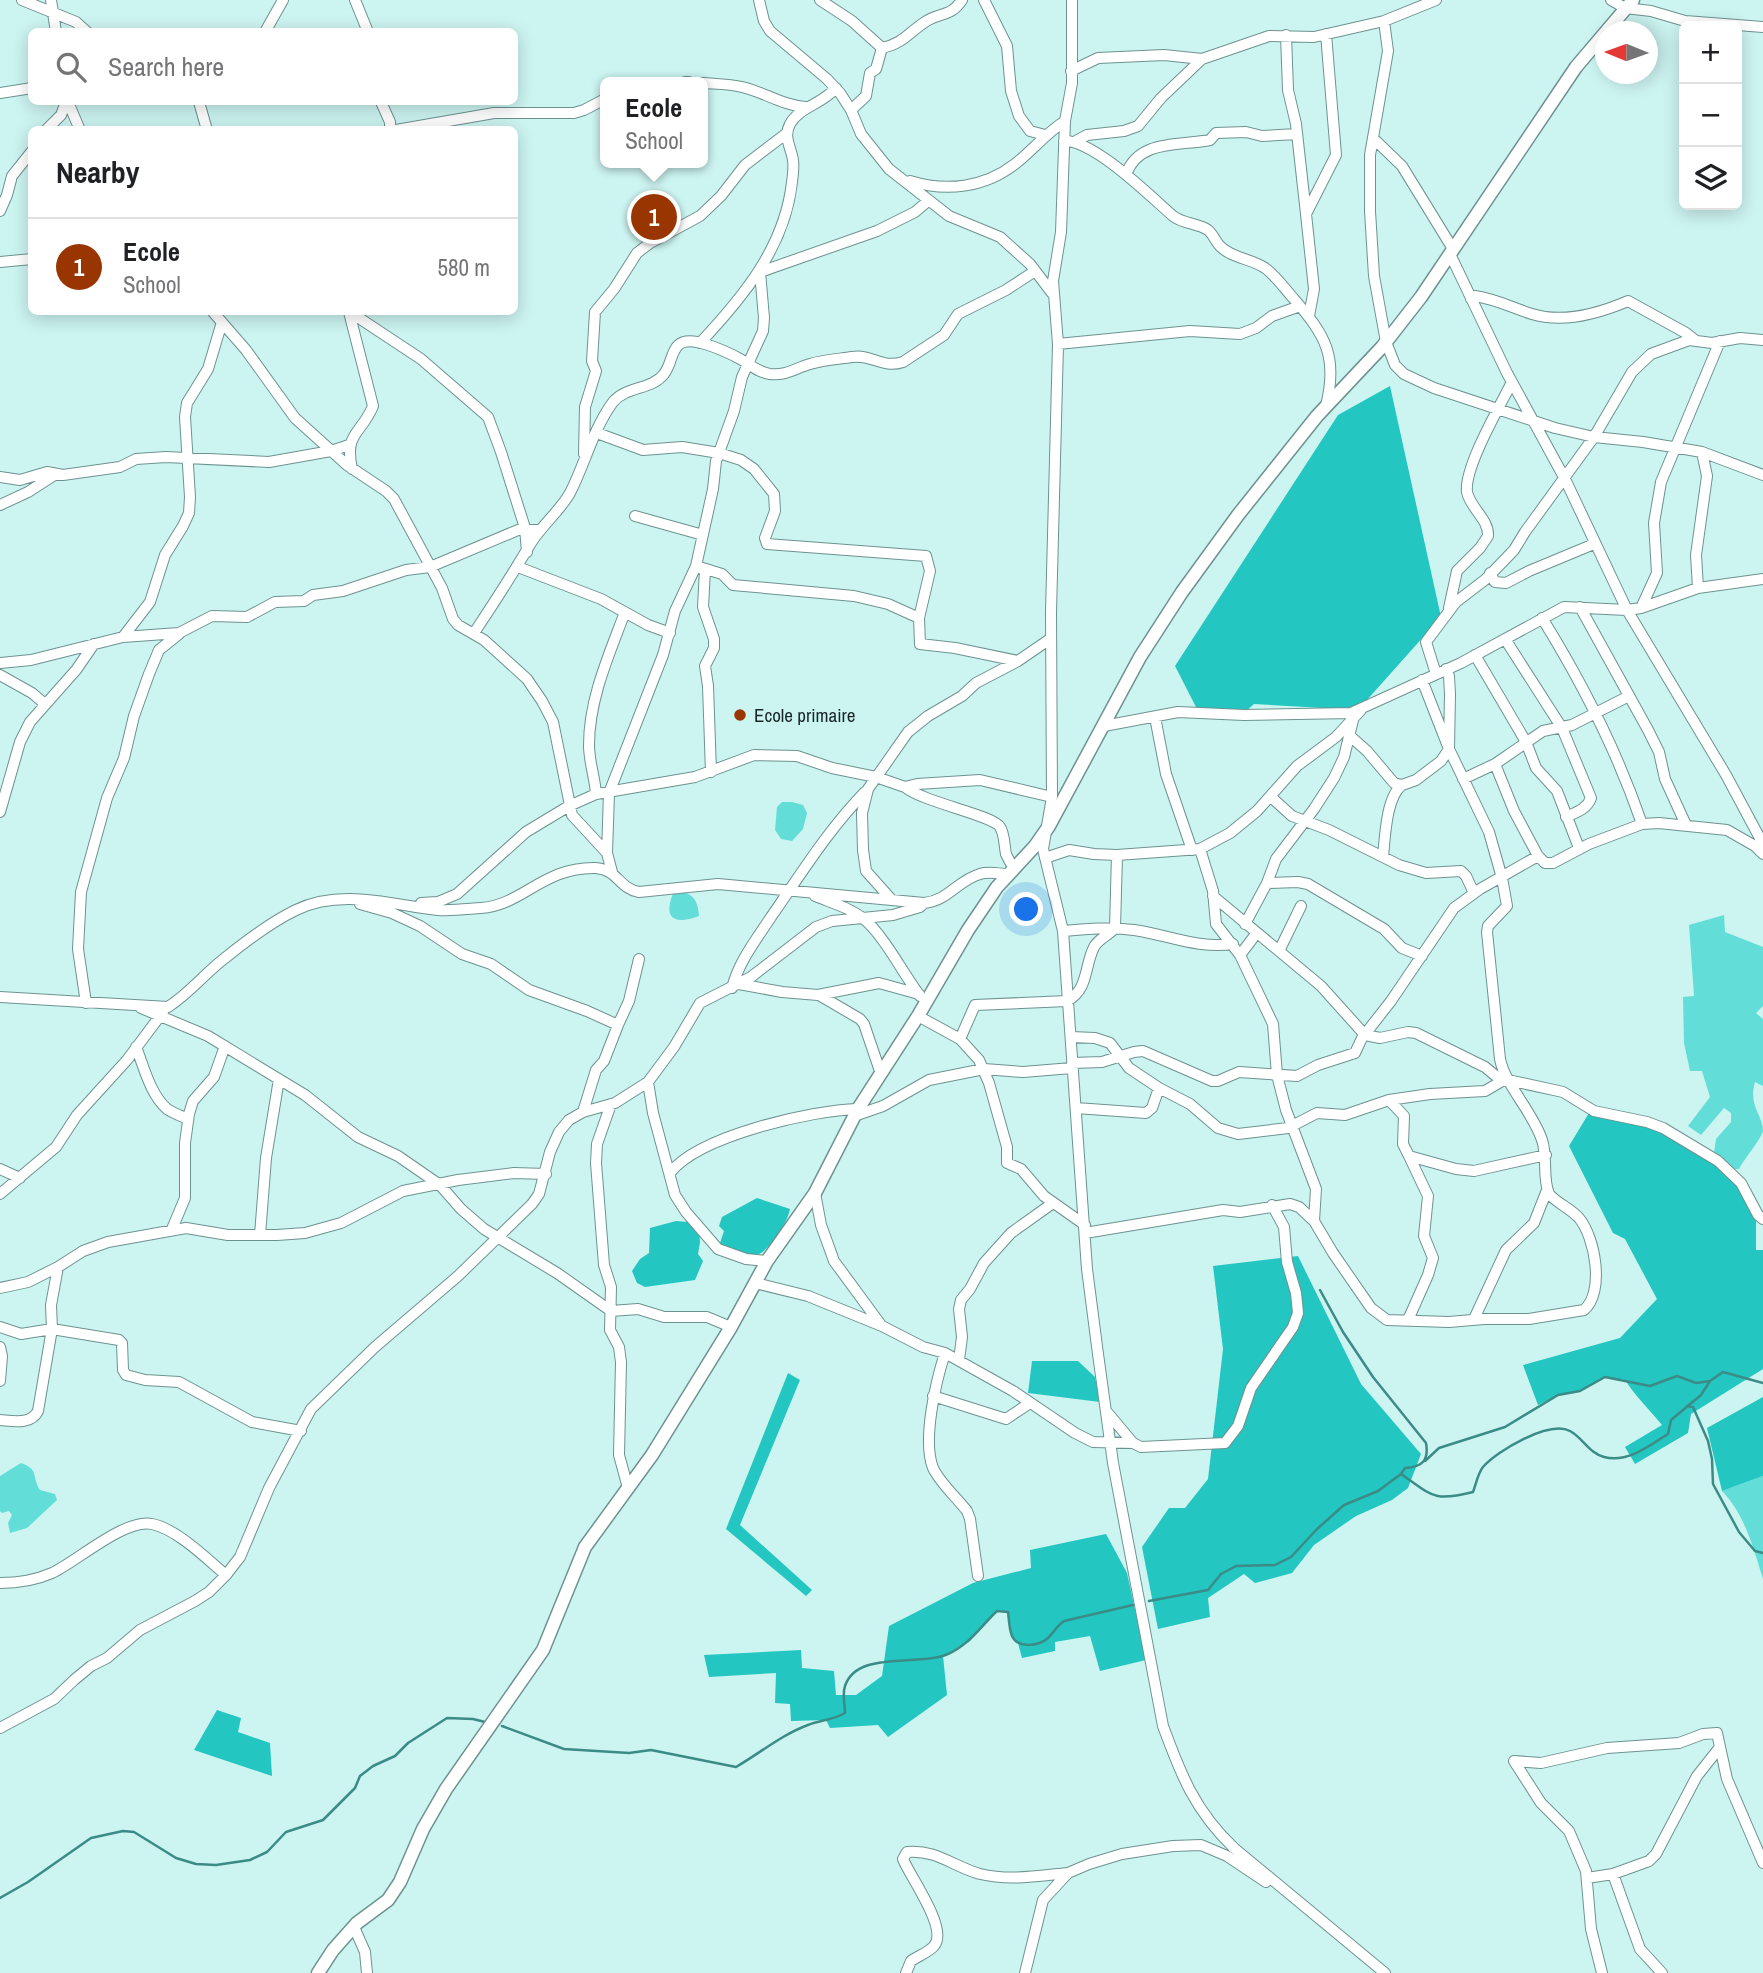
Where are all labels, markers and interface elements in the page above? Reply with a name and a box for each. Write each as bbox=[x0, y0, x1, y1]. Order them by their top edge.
north arrow bbox=[1595, 21, 1658, 84]
map controls bbox=[1679, 21, 1742, 210]
button: + bbox=[1679, 21, 1742, 84]
search box bbox=[28, 28, 518, 105]
icon: search bbox=[52, 48, 90, 86]
text: Search here bbox=[108, 49, 224, 84]
popup bbox=[600, 77, 708, 168]
button: − bbox=[1679, 84, 1742, 147]
text: Ecole bbox=[625, 90, 682, 125]
text: School bbox=[625, 125, 683, 156]
button: layers bbox=[1679, 147, 1742, 210]
text: Nearby bbox=[56, 152, 139, 192]
pin: 1 bbox=[631, 191, 677, 243]
text: Ecole bbox=[123, 234, 180, 269]
text: 1 bbox=[74, 252, 84, 283]
text: 580 m bbox=[438, 252, 490, 283]
text: School bbox=[123, 269, 181, 300]
place label: Ecole primaire bbox=[754, 702, 855, 728]
marker: Ecole primaire bbox=[732, 707, 748, 723]
your location bbox=[1009, 892, 1043, 926]

